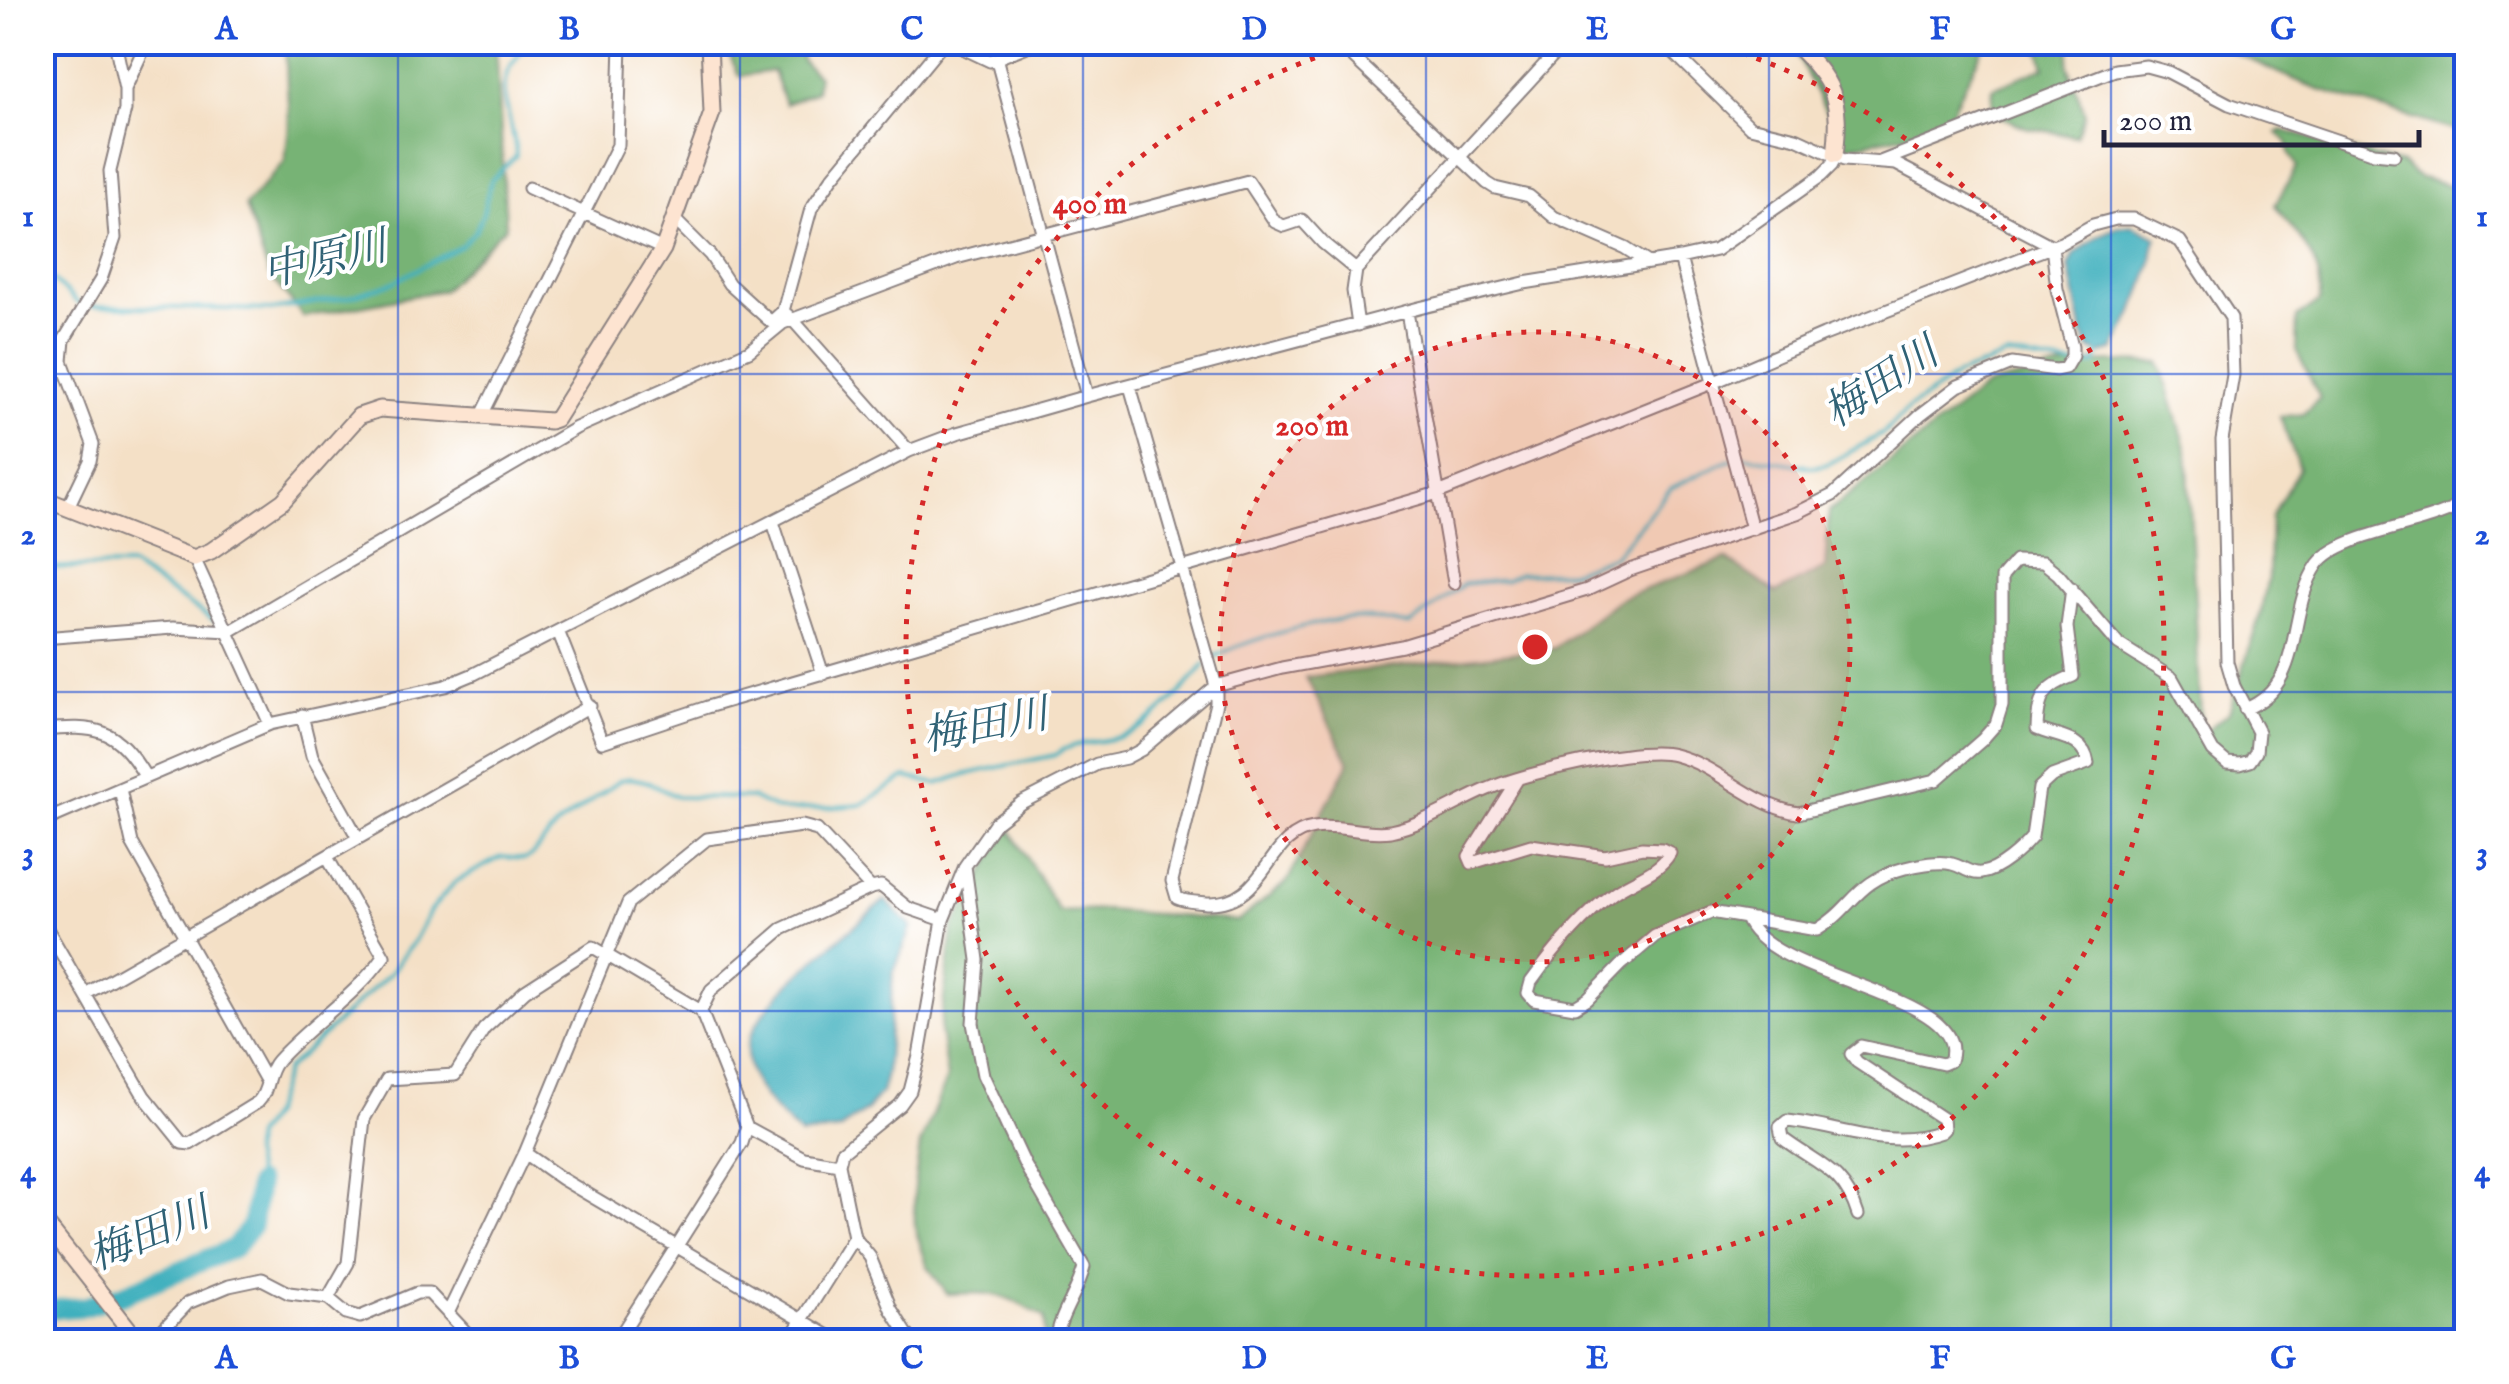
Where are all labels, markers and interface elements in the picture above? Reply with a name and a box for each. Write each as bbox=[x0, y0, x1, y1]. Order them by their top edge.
text: A bbox=[213, 10, 238, 51]
text: B bbox=[558, 10, 580, 51]
text: C bbox=[901, 10, 924, 51]
text: D bbox=[1241, 10, 1267, 51]
text: E bbox=[1586, 10, 1608, 51]
text: F bbox=[1930, 10, 1951, 51]
text: G bbox=[2270, 10, 2296, 51]
scale bar bbox=[2104, 85, 2419, 147]
text: 200 m bbox=[2119, 103, 2192, 141]
text: 400 m bbox=[1053, 186, 1127, 224]
text: 1 bbox=[22, 197, 34, 238]
text: 1 bbox=[2476, 197, 2488, 238]
water label: 中原川 bbox=[258, 220, 396, 301]
water label: 梅田川 bbox=[1815, 325, 1953, 441]
text: 200 m bbox=[1275, 408, 1349, 446]
text: 2 bbox=[20, 515, 36, 556]
text: 2 bbox=[2474, 515, 2490, 556]
centre of rings bbox=[1517, 629, 1553, 665]
water label: 梅田川 bbox=[919, 688, 1057, 765]
text: 3 bbox=[22, 834, 34, 875]
text: 3 bbox=[2476, 834, 2488, 875]
text: 4 bbox=[20, 1152, 36, 1193]
text: 4 bbox=[2474, 1152, 2490, 1193]
water label: 梅田川 bbox=[82, 1186, 222, 1284]
text: A bbox=[213, 1339, 238, 1380]
text: B bbox=[558, 1339, 580, 1380]
text: C bbox=[901, 1339, 924, 1380]
text: D bbox=[1241, 1339, 1267, 1380]
text: E bbox=[1586, 1339, 1608, 1380]
text: F bbox=[1930, 1339, 1951, 1380]
text: G bbox=[2270, 1339, 2296, 1380]

